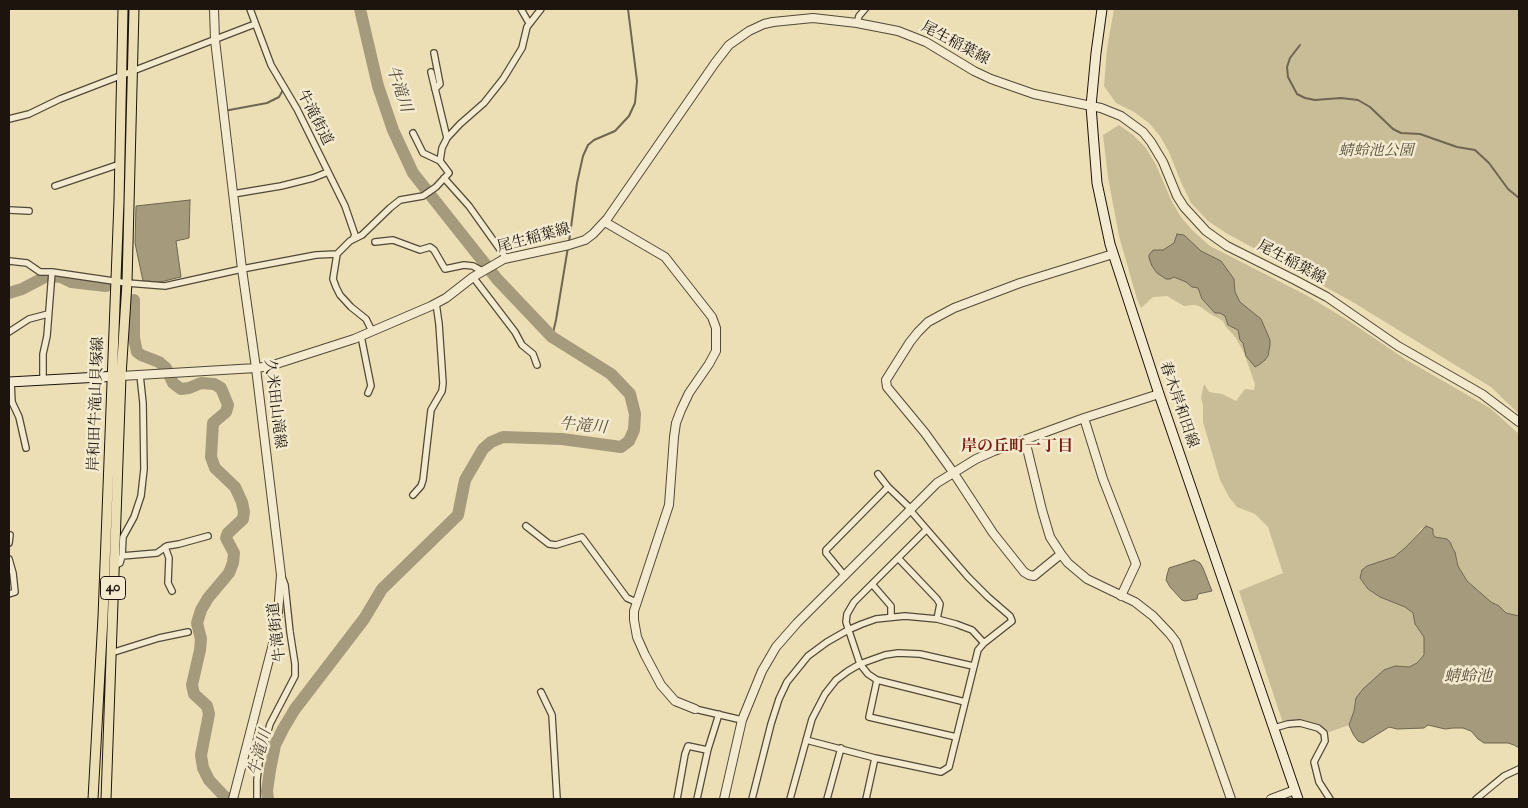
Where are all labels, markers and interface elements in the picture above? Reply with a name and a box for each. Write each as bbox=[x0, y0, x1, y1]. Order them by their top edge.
street label: 尾生稲葉線 bbox=[918, 18, 992, 70]
water label: 牛滝川 bbox=[381, 63, 415, 115]
street label: 牛滝街道 bbox=[292, 87, 336, 149]
park label: 蜻蛉池公園 bbox=[1339, 143, 1413, 161]
street label: 尾生稲葉線 bbox=[495, 221, 573, 257]
street label: 尾生稲葉線 bbox=[1254, 237, 1328, 289]
street label: 岸和田牛滝山貝塚線 bbox=[86, 336, 108, 472]
street label: 久米田山滝線 bbox=[260, 358, 288, 450]
street label: 春木岸和田線 bbox=[1155, 360, 1201, 450]
water label: 牛滝川 bbox=[558, 415, 608, 439]
district label: 岸の丘町一丁目 bbox=[961, 438, 1073, 458]
road number: 40 bbox=[100, 576, 126, 600]
street label: 牛滝街道 bbox=[265, 601, 291, 663]
water label: 蜻蛉池 bbox=[1444, 668, 1492, 688]
water label: 牛滝川 bbox=[246, 727, 276, 779]

